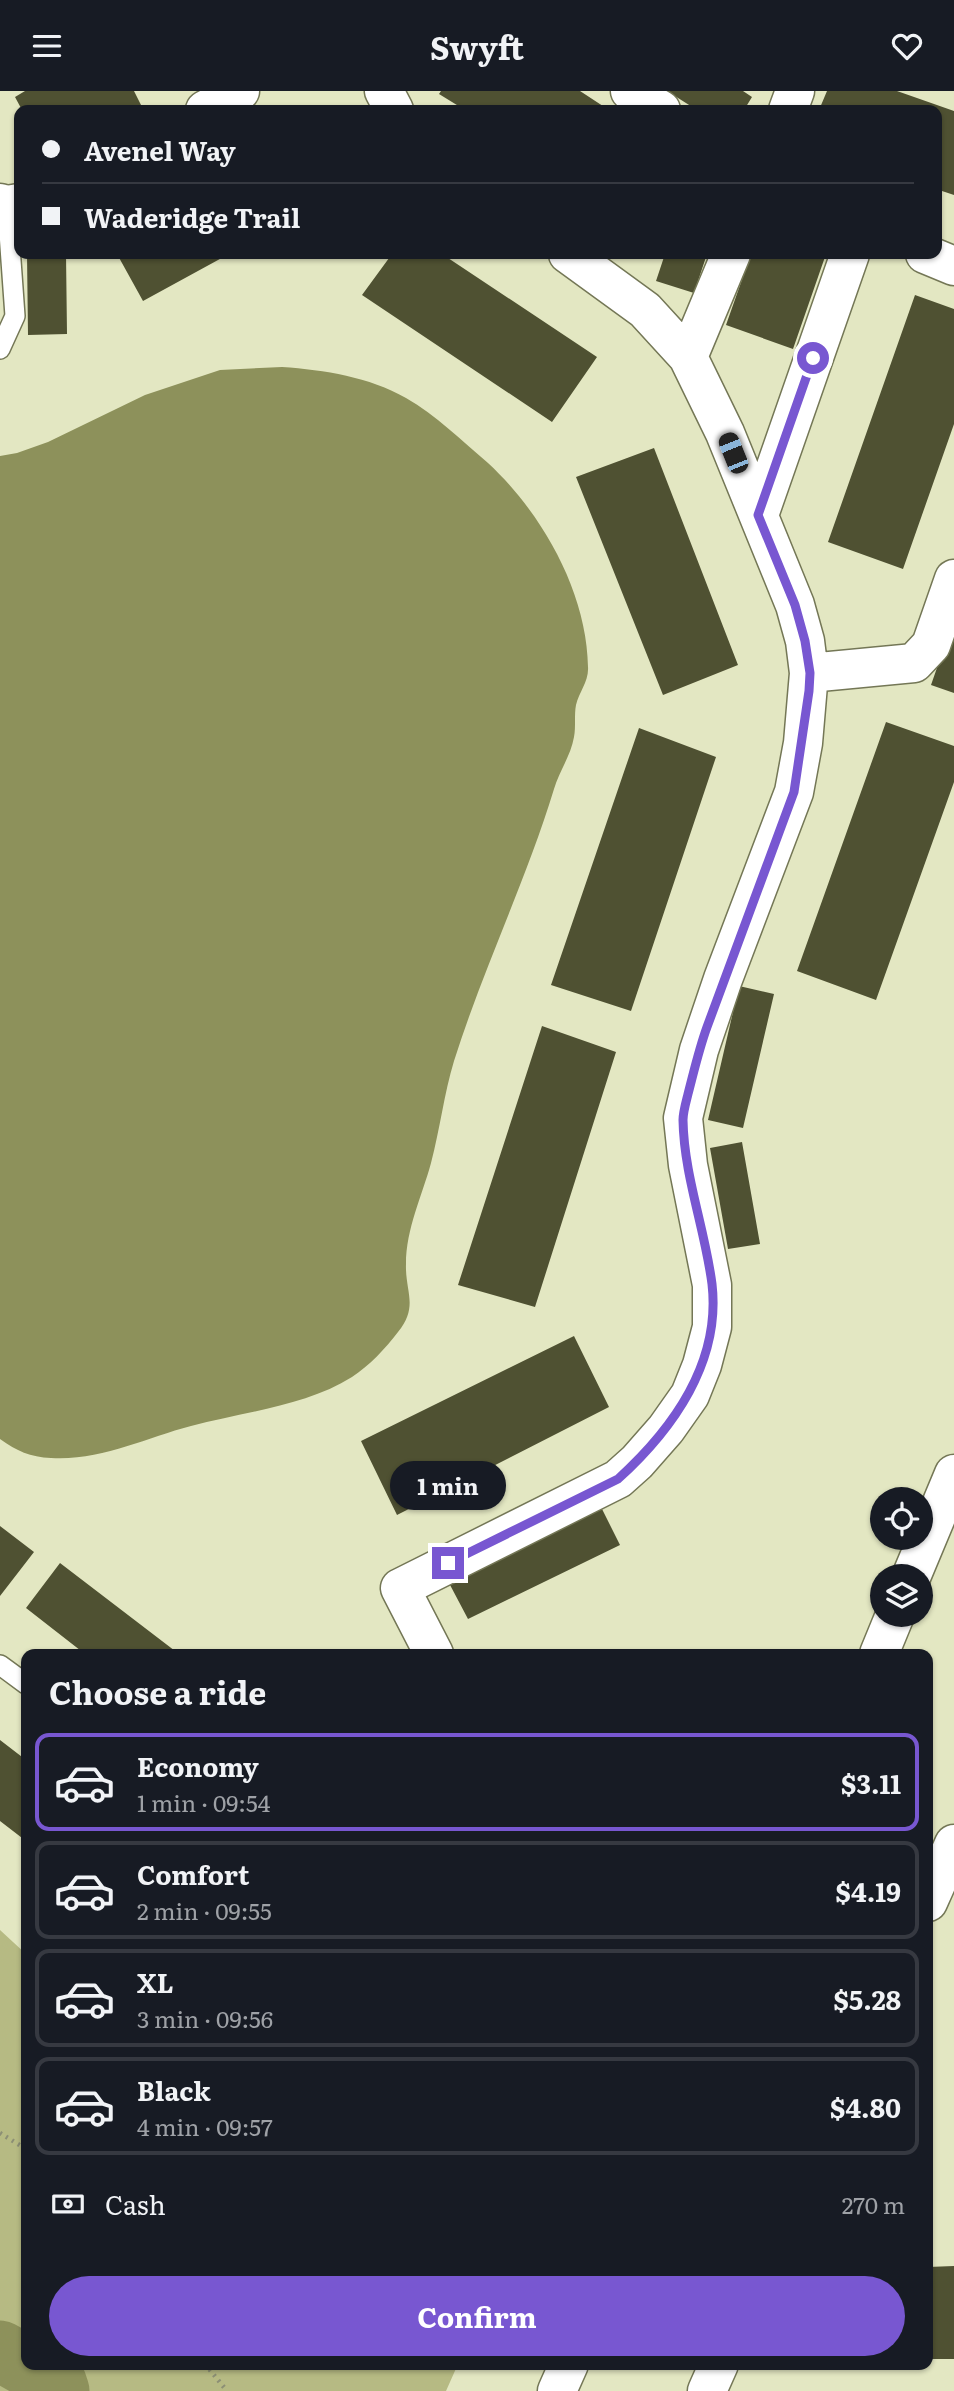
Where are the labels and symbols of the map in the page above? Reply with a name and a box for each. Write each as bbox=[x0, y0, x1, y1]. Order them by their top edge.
route start bbox=[797, 342, 829, 374]
car bbox=[716, 430, 751, 476]
callout: 1 min bbox=[390, 1461, 506, 1511]
route end bbox=[432, 1547, 464, 1579]

